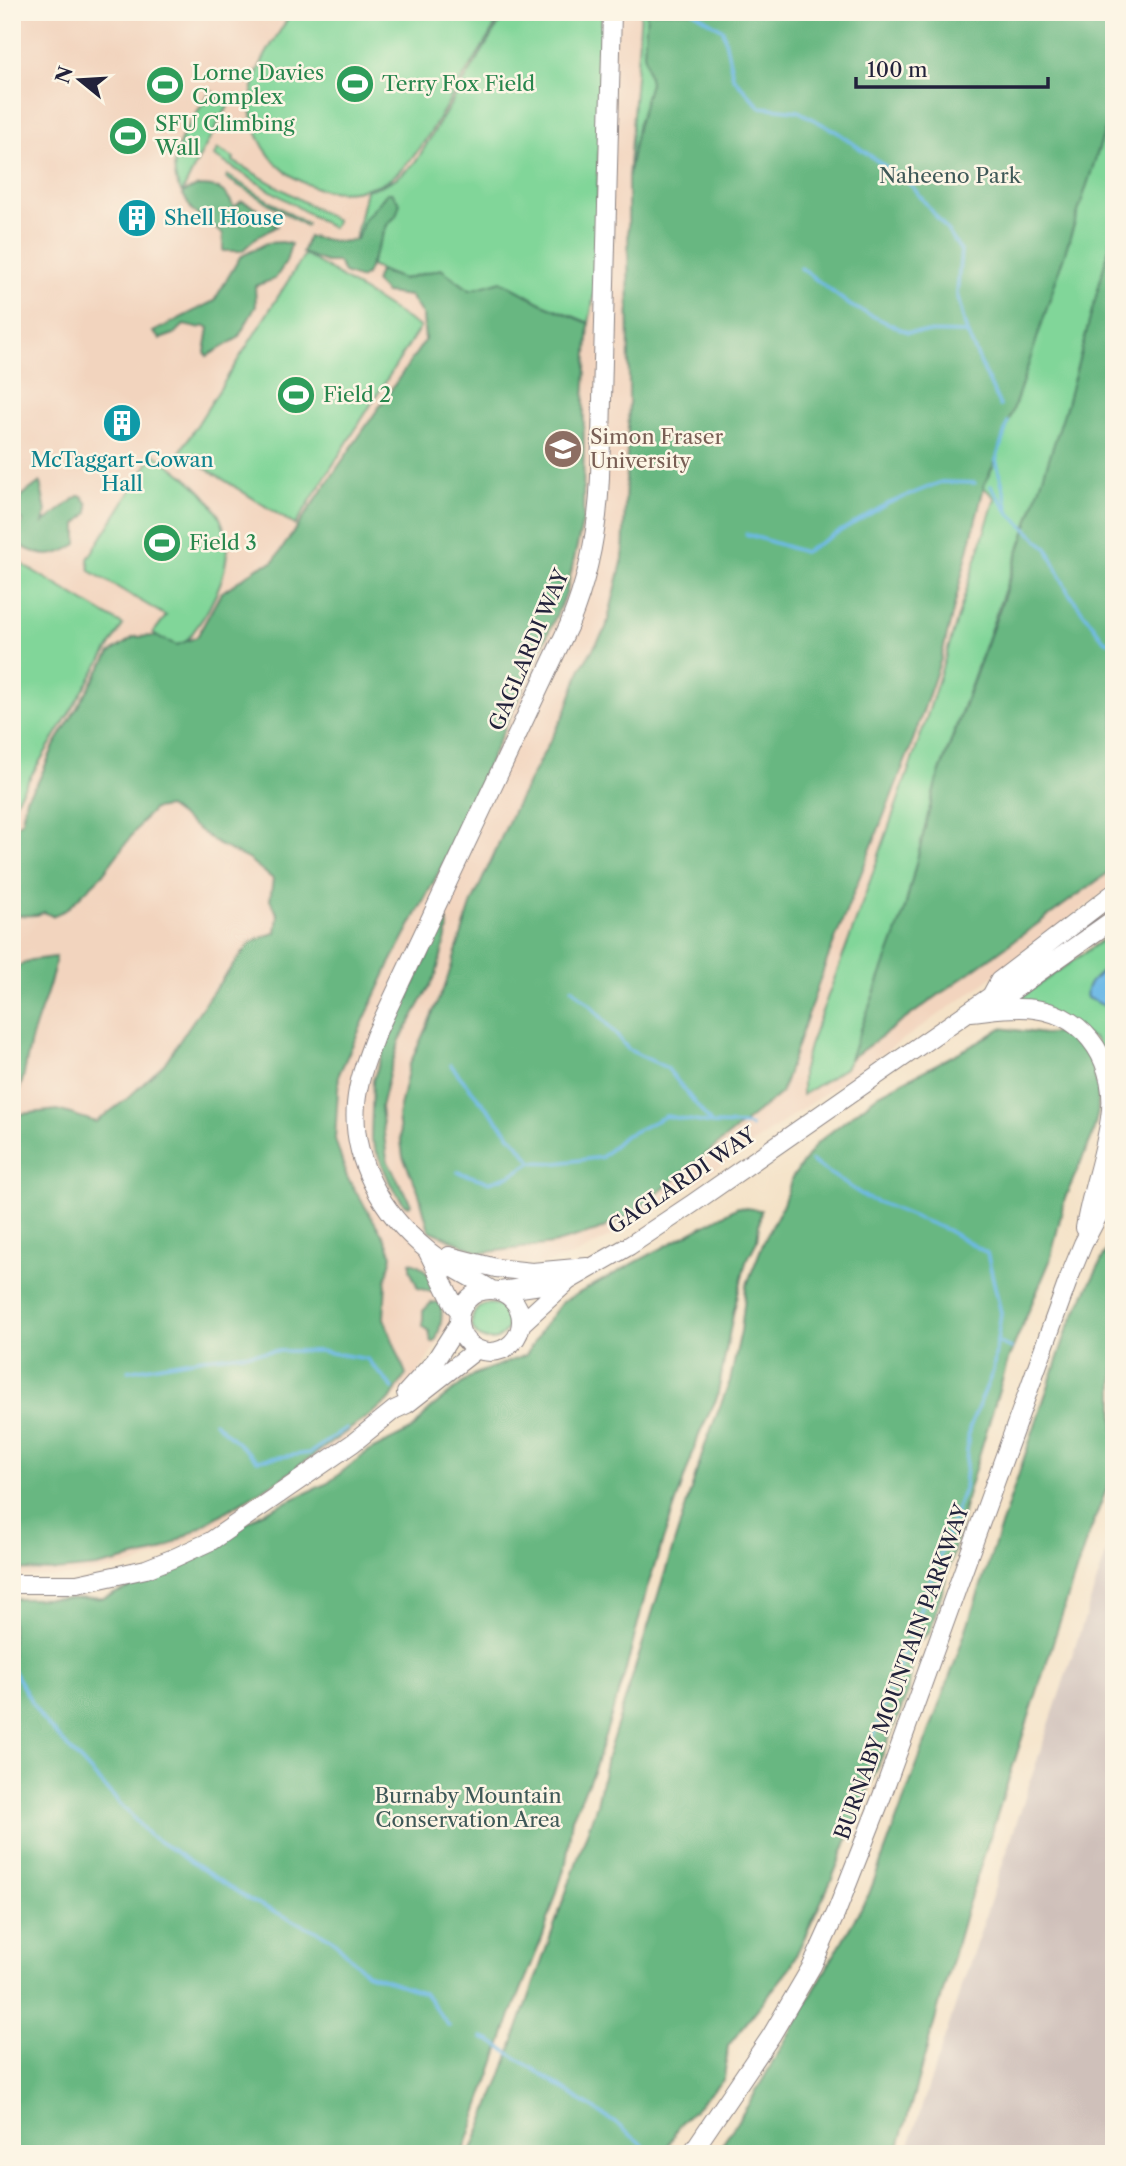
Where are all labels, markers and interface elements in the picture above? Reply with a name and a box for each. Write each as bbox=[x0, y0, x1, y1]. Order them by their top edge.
north arrow bbox=[46, 46, 116, 116]
scale bar bbox=[856, 46, 1049, 90]
text: 100 m bbox=[867, 57, 928, 82]
place label: Lorne Davies Complex bbox=[192, 60, 324, 109]
text: N bbox=[51, 63, 78, 86]
sports icon: Terry Fox Field bbox=[334, 63, 376, 105]
sports icon: Lorne Davies Complex bbox=[144, 64, 186, 106]
place label: Terry Fox Field bbox=[382, 71, 535, 96]
place label: SFU Climbing Wall bbox=[154, 111, 296, 160]
sports icon: SFU Climbing Wall bbox=[107, 115, 149, 157]
park label: Naheeno Park bbox=[879, 163, 1022, 188]
building icon: Shell House bbox=[116, 197, 158, 239]
place label: Shell House bbox=[164, 205, 284, 230]
sports icon: Field 2 bbox=[275, 374, 317, 416]
place label: Field 2 bbox=[323, 382, 391, 407]
building icon: McTaggart-Cowan Hall bbox=[101, 402, 143, 444]
place label: Simon Fraser University bbox=[590, 424, 723, 473]
school or university icon: Simon Fraser University bbox=[542, 428, 584, 470]
place label: McTaggart-Cowan Hall bbox=[30, 447, 214, 496]
sports icon: Field 3 bbox=[141, 522, 183, 564]
place label: Field 3 bbox=[189, 530, 257, 555]
street label: GAGLARDI WAY bbox=[483, 564, 574, 734]
street label: GAGLARDI WAY bbox=[603, 1121, 761, 1239]
street label: BURNABY MOUNTAIN PARKWAY bbox=[829, 1500, 974, 1843]
park label: Burnaby Mountain Conservation Area bbox=[374, 1783, 562, 1832]

